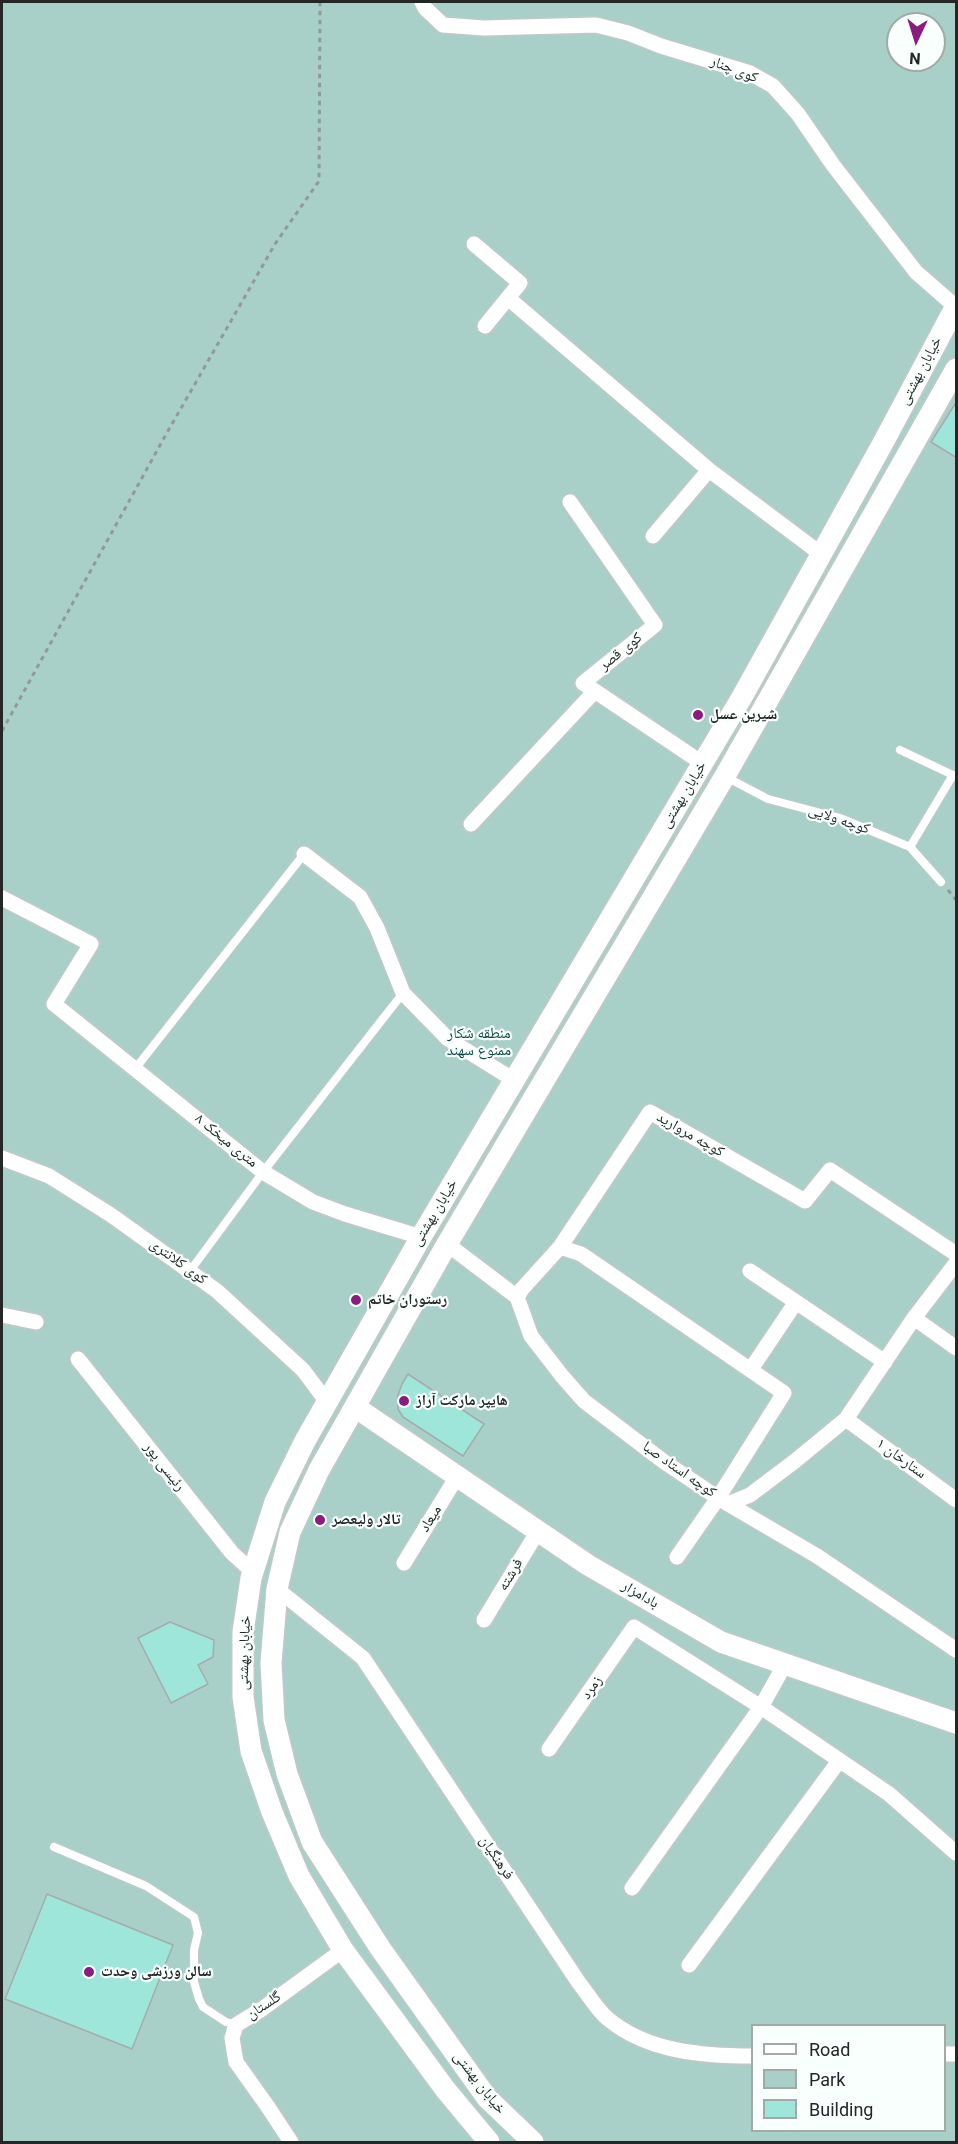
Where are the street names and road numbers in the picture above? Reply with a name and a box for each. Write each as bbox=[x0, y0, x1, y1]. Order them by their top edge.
street label: کوی چنار bbox=[708, 53, 760, 87]
street label: خیابان بهشتی bbox=[896, 334, 946, 408]
street label: کوی قصر bbox=[596, 629, 646, 675]
street label: خیابان بهشتی bbox=[657, 758, 711, 832]
street label: کوچه ولایی bbox=[806, 801, 872, 839]
street label: کوچه مروارید bbox=[653, 1109, 727, 1161]
street label: ۸ متری میخک bbox=[191, 1110, 261, 1172]
street label: خیابان بهشتی bbox=[408, 1176, 462, 1250]
street label: کوی کلانتری bbox=[146, 1235, 210, 1289]
street label: ستارخان ۱ bbox=[872, 1435, 930, 1483]
street label: کوچه استاد صبا bbox=[639, 1438, 719, 1502]
street label: رئیسی پور bbox=[139, 1439, 189, 1495]
street label: میعاد bbox=[416, 1502, 446, 1536]
street label: فرشته bbox=[494, 1556, 528, 1594]
street label: بادامزار bbox=[618, 1577, 662, 1613]
street label: خیابان بهشتی bbox=[235, 1615, 255, 1691]
street label: زمرد bbox=[577, 1673, 607, 1703]
street label: فرهنگیان bbox=[475, 1833, 517, 1883]
street label: گلستان bbox=[243, 1988, 285, 2024]
street label: خیابان بهشتی bbox=[449, 2048, 509, 2118]

